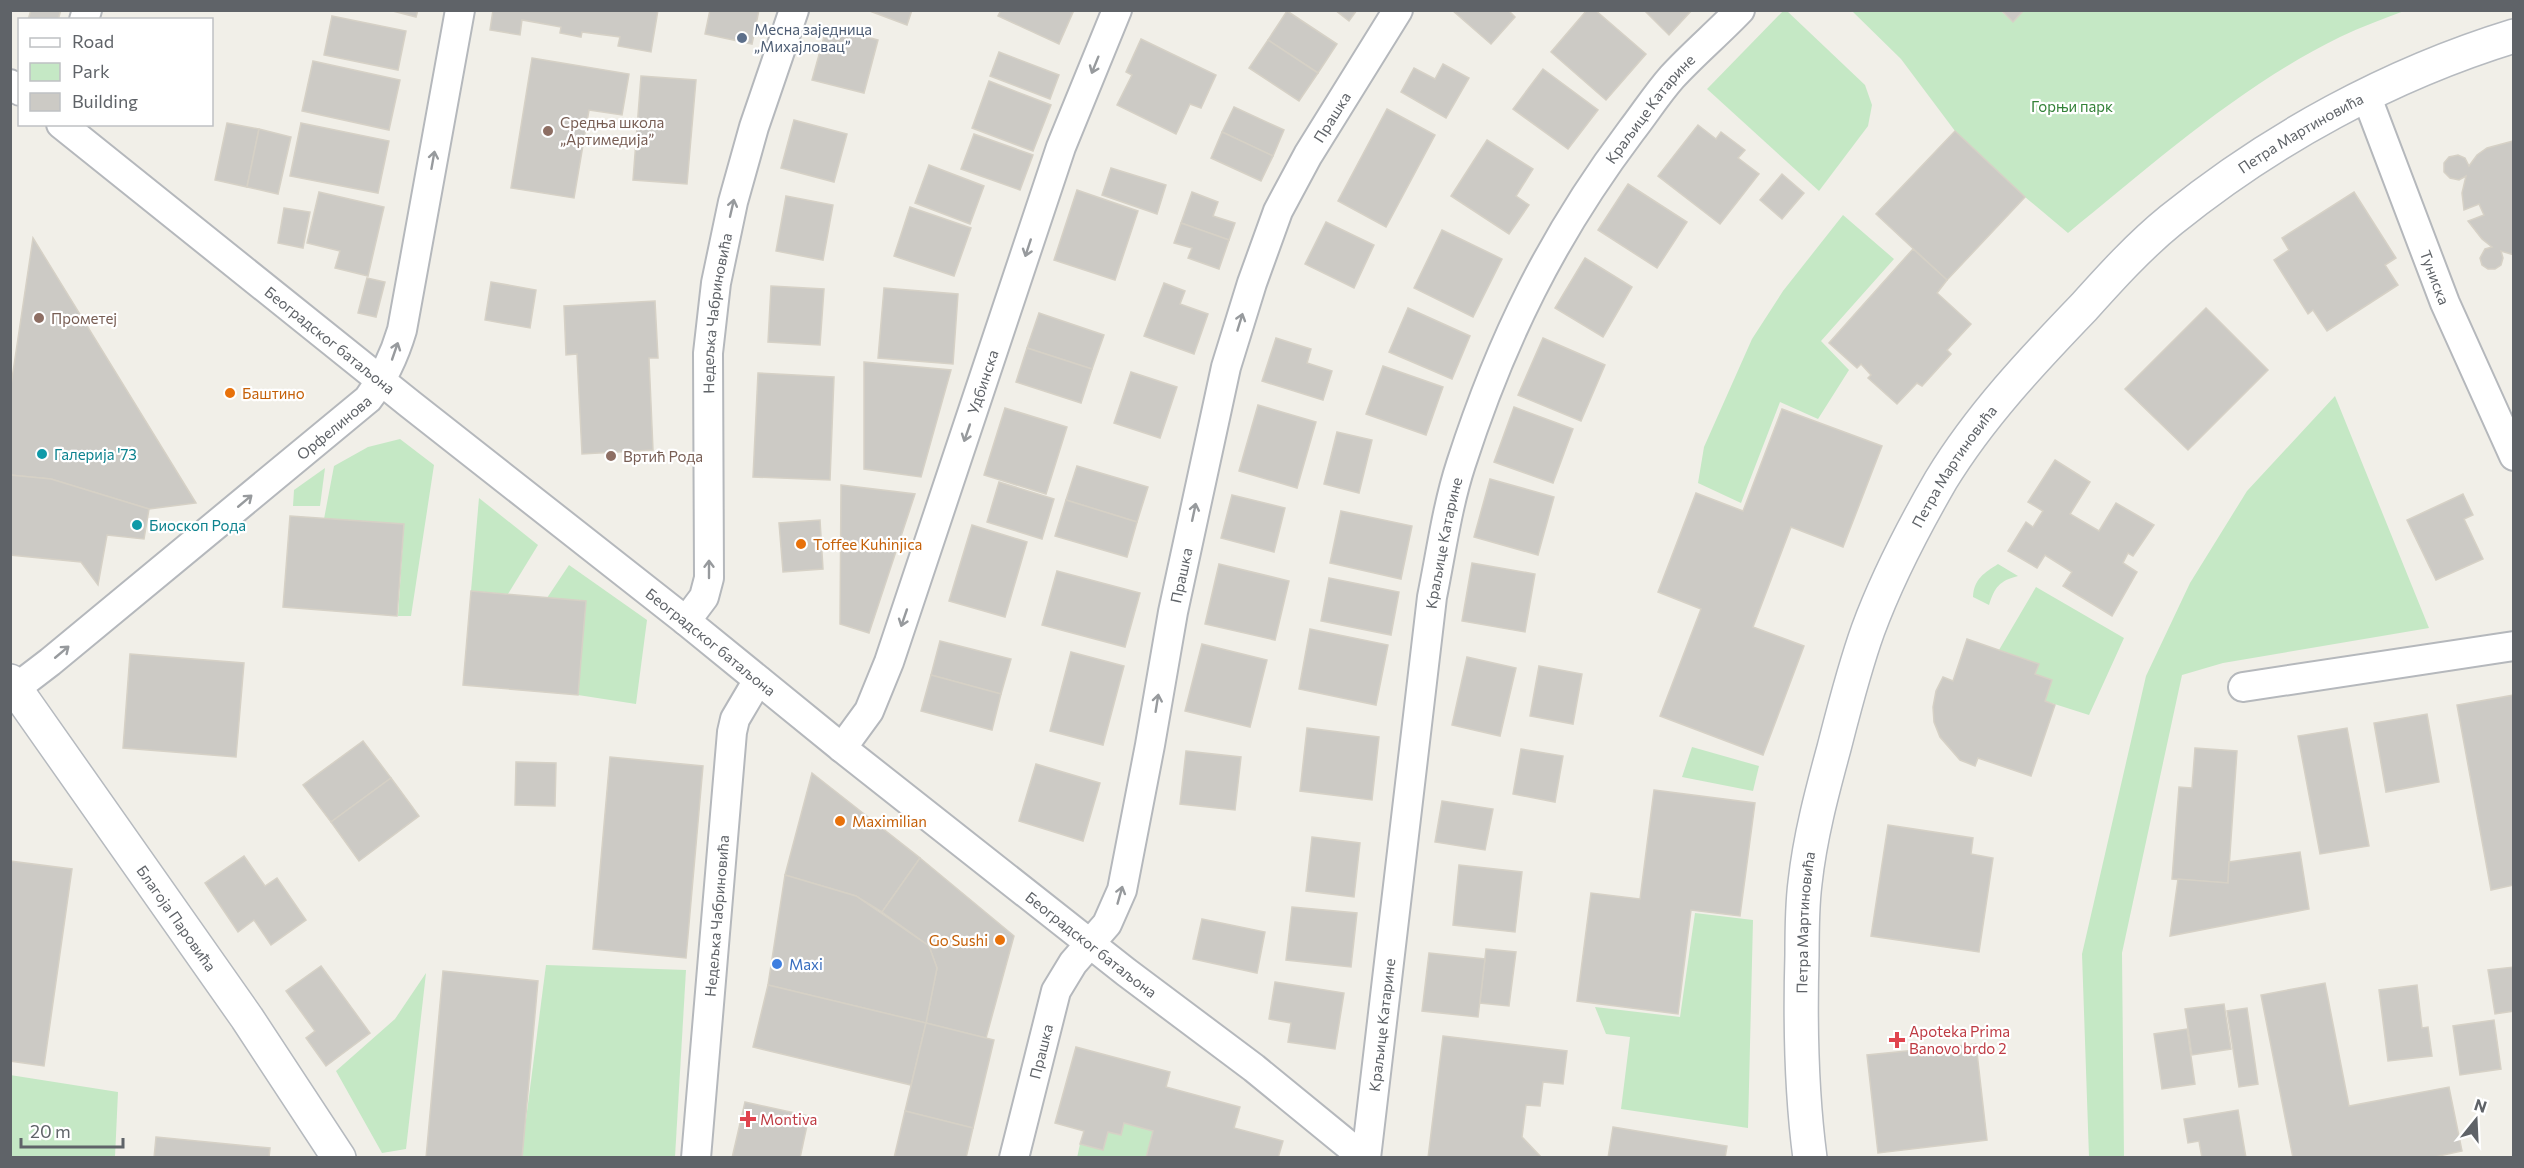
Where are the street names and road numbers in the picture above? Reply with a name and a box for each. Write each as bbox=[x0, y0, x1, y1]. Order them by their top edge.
street label: Краљице Катарине bbox=[1601, 50, 1698, 167]
street label: Прашка bbox=[1309, 88, 1354, 145]
street label: Петра Мартиновића bbox=[2234, 89, 2366, 177]
street label: Недељка Чабриновића bbox=[699, 231, 735, 394]
street label: Туниска bbox=[2417, 248, 2454, 307]
street label: Београдског батаљона bbox=[261, 282, 399, 397]
street label: Удбинска bbox=[963, 347, 1002, 417]
street label: Орфелинова bbox=[293, 391, 375, 463]
street label: Петра Мартиновића bbox=[1908, 401, 2000, 530]
street label: Краљице Катарине bbox=[1422, 475, 1466, 610]
street label: Прашка bbox=[1166, 546, 1196, 605]
street label: Београдског батаљона bbox=[642, 584, 779, 699]
street label: Недељка Чабриновића bbox=[701, 834, 732, 997]
street label: Петра Мартиновића bbox=[1792, 850, 1818, 994]
street label: Благоја Паровића bbox=[133, 862, 220, 975]
street label: Београдског батаљона bbox=[1022, 887, 1160, 1001]
street label: Краљице Катарине bbox=[1365, 957, 1398, 1093]
street label: Прашка bbox=[1025, 1022, 1056, 1081]

